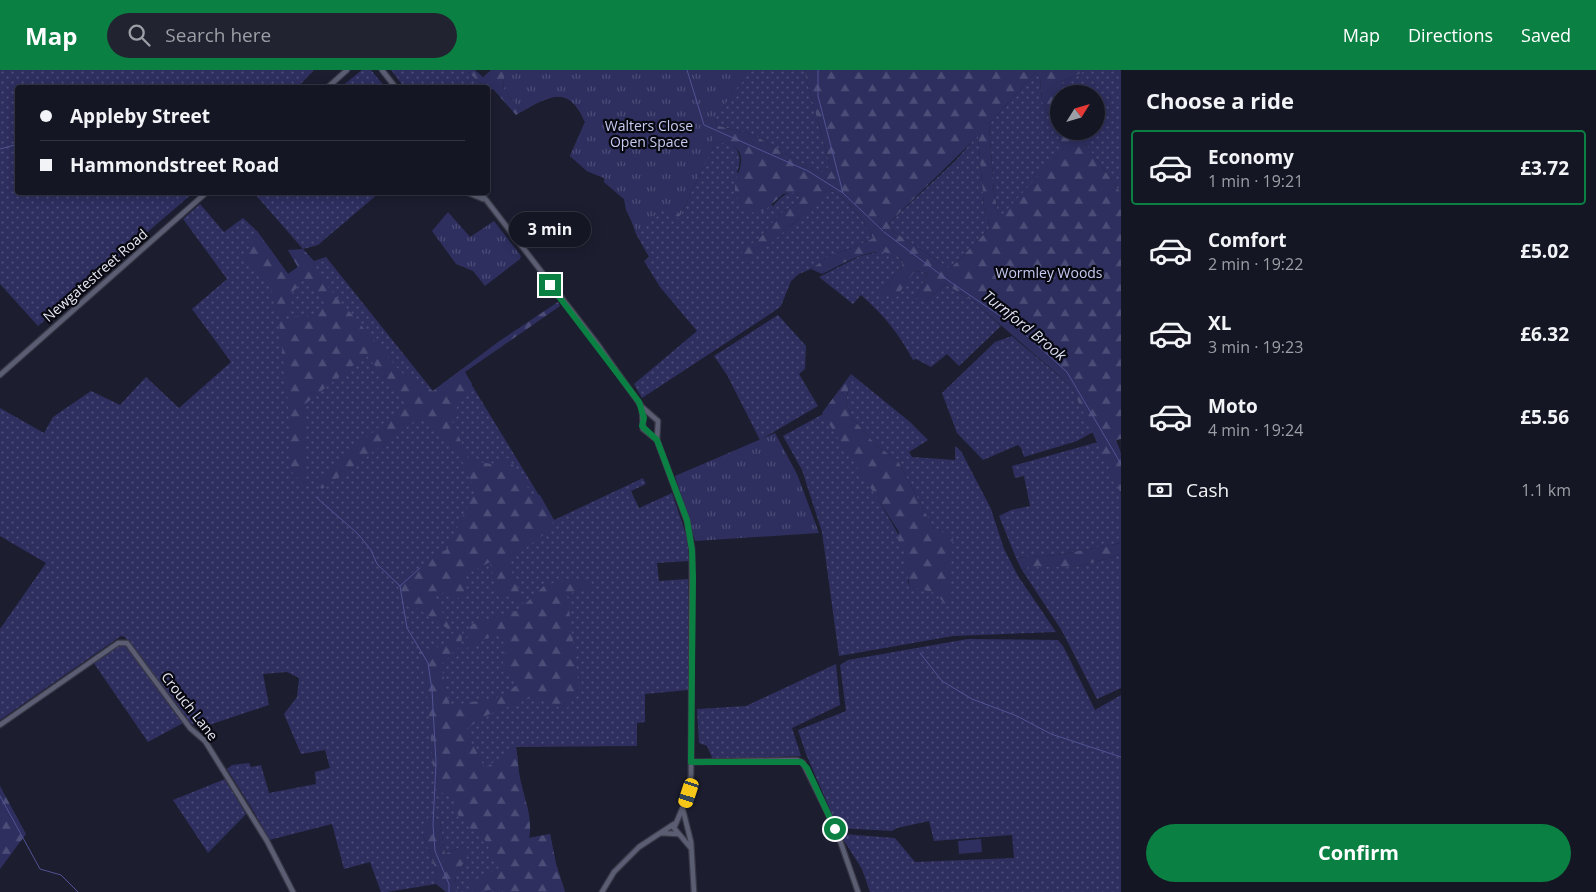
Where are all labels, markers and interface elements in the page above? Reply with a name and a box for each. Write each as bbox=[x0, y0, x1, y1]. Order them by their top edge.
search box bbox=[107, 13, 457, 58]
text: Map bbox=[25, 19, 77, 52]
icon: search bbox=[125, 21, 153, 49]
text: Search here bbox=[165, 22, 271, 48]
text: Map bbox=[1343, 23, 1380, 47]
text: Directions bbox=[1408, 23, 1493, 47]
text: Saved bbox=[1521, 23, 1571, 47]
north arrow bbox=[1050, 85, 1105, 140]
map controls bbox=[1050, 85, 1105, 140]
text: Choose a ride bbox=[1146, 85, 1294, 115]
text: Appleby Street bbox=[70, 103, 210, 129]
park label: Walters Close Open Space bbox=[605, 116, 693, 151]
text: Economy bbox=[1208, 144, 1294, 170]
icon: car bbox=[1148, 145, 1193, 190]
text: Hammondstreet Road bbox=[70, 152, 279, 178]
text: £3.72 bbox=[1520, 155, 1569, 181]
text: 1 min · 19:21 bbox=[1208, 170, 1303, 192]
callout: 3 min bbox=[509, 212, 591, 248]
text: 3 min bbox=[528, 218, 572, 240]
street label: Newgatestreet Road bbox=[39, 224, 151, 326]
text: Comfort bbox=[1208, 227, 1287, 253]
icon: car bbox=[1148, 228, 1193, 273]
text: £5.02 bbox=[1520, 238, 1569, 264]
text: 2 min · 19:22 bbox=[1208, 253, 1303, 275]
park label: Wormley Woods bbox=[995, 263, 1103, 282]
route end bbox=[539, 274, 561, 296]
water label: Turnford Brook bbox=[979, 285, 1071, 365]
text: XL bbox=[1208, 310, 1231, 336]
icon: car bbox=[1148, 311, 1193, 356]
text: £6.32 bbox=[1520, 321, 1569, 347]
text: 3 min · 19:23 bbox=[1208, 336, 1303, 358]
text: Moto bbox=[1208, 393, 1258, 419]
icon: car bbox=[1148, 394, 1193, 439]
text: £5.56 bbox=[1520, 404, 1569, 430]
text: 4 min · 19:24 bbox=[1208, 419, 1303, 441]
icon: cash bbox=[1146, 476, 1174, 504]
text: Cash bbox=[1186, 477, 1229, 503]
text: 1.1 km bbox=[1521, 479, 1571, 501]
street label: Crouch Lane bbox=[157, 668, 223, 744]
car bbox=[677, 776, 700, 810]
route start bbox=[824, 818, 846, 840]
button: Confirm bbox=[1146, 824, 1571, 882]

